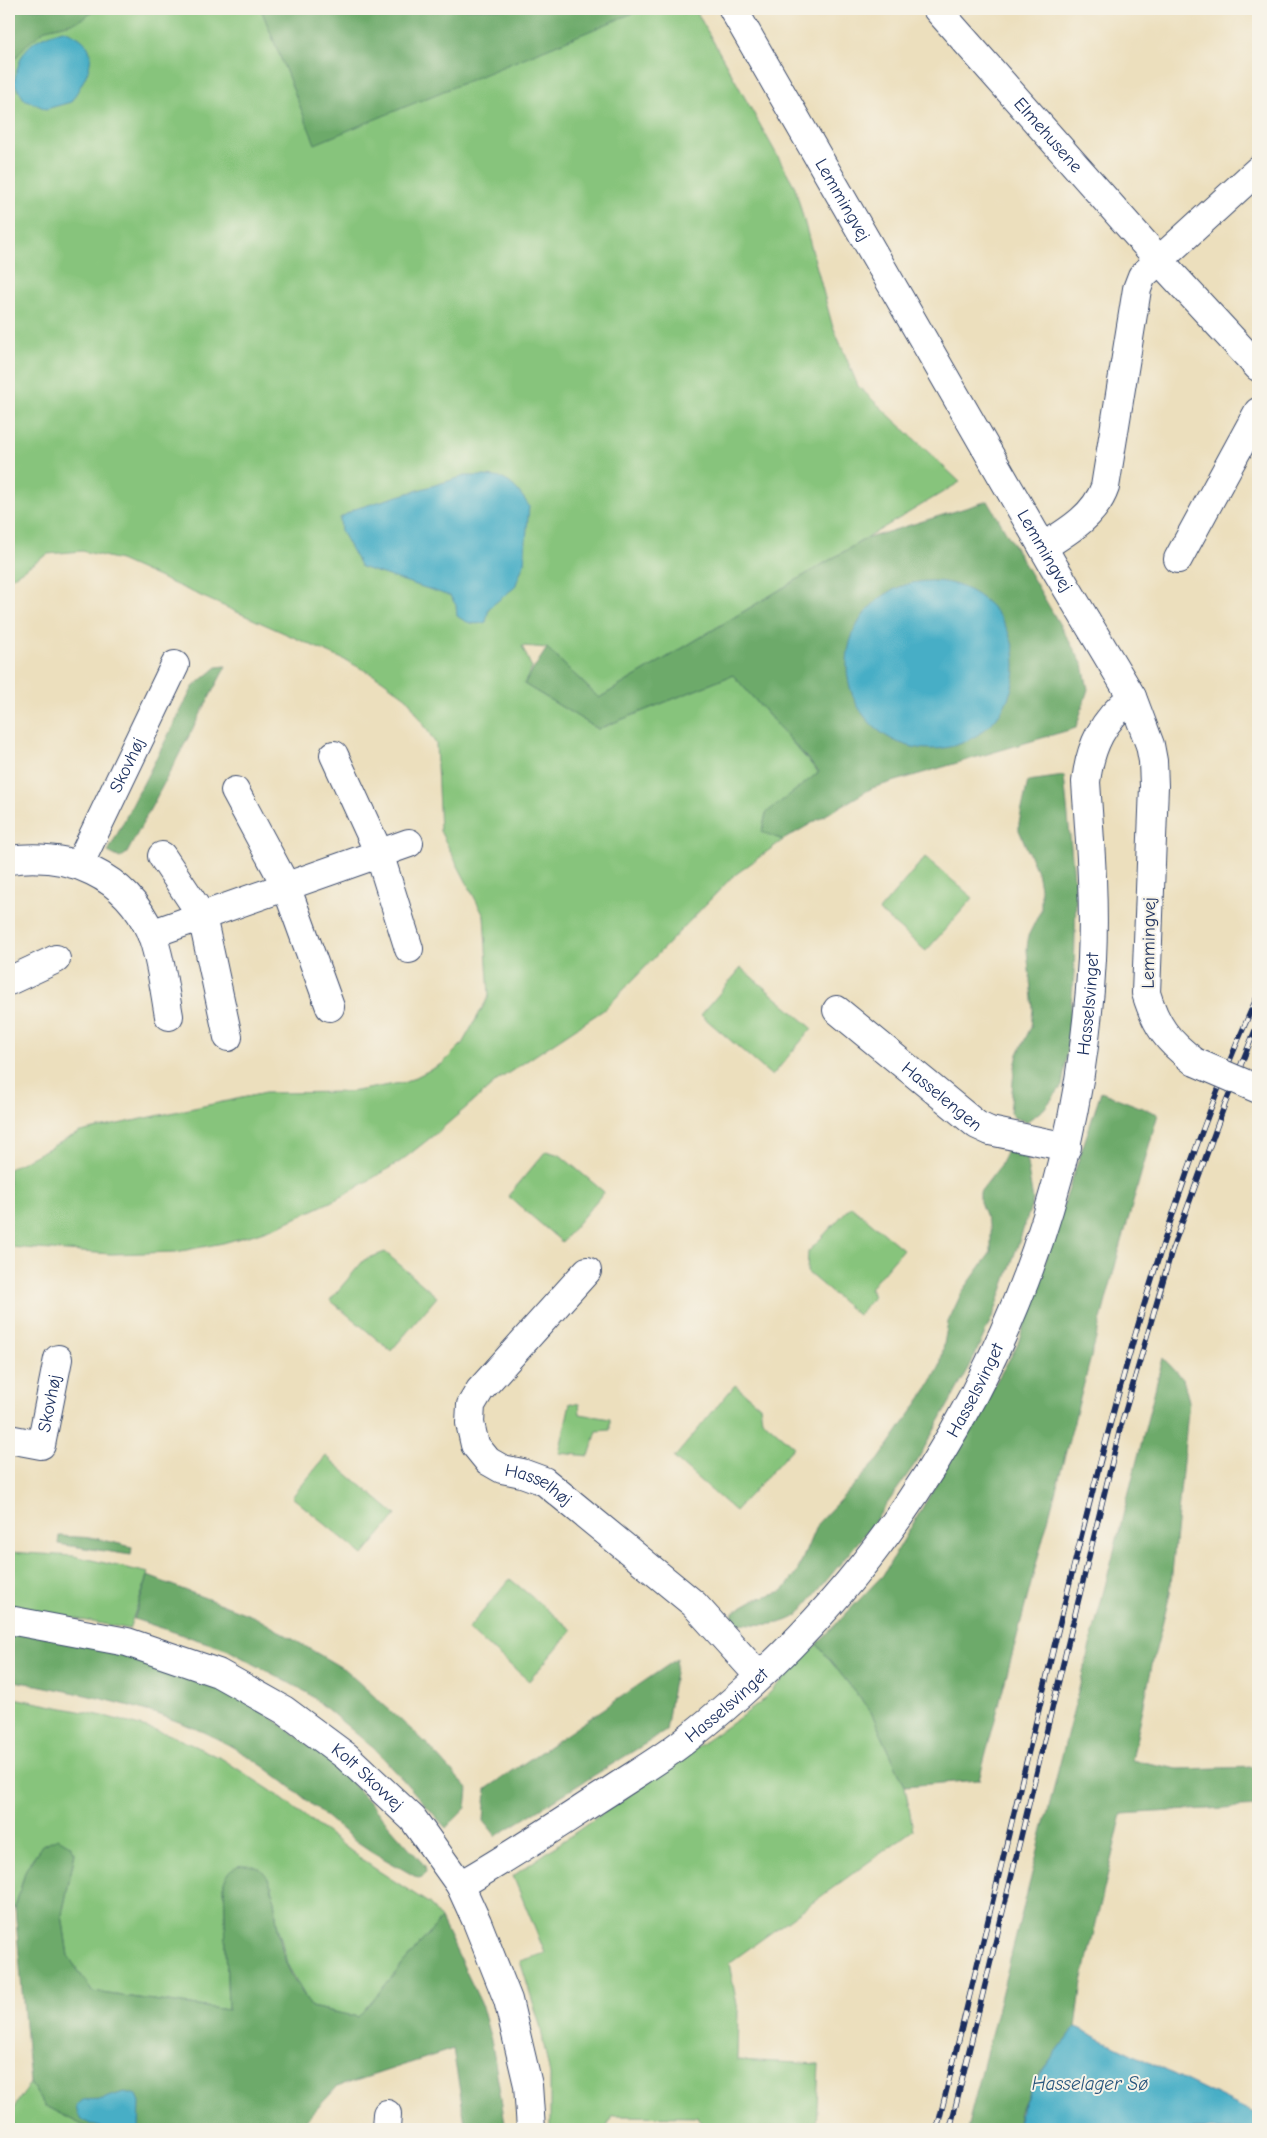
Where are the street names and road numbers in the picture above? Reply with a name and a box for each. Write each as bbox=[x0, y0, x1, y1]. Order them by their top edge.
street label: Elmehusene bbox=[1010, 93, 1087, 177]
street label: Lemmingvej bbox=[811, 155, 875, 245]
street label: Lemmingvej bbox=[1013, 506, 1077, 596]
street label: Skovhøj bbox=[105, 734, 149, 796]
street label: Lemmingvej bbox=[1138, 897, 1160, 989]
street label: Hasselsvinget bbox=[1072, 951, 1103, 1057]
street label: Hasselengen bbox=[898, 1057, 987, 1135]
street label: Hasselsvinget bbox=[942, 1339, 1008, 1441]
street label: Skovhøj bbox=[33, 1373, 65, 1434]
street label: Hasselhøj bbox=[503, 1459, 576, 1510]
street label: Hasselsvinget bbox=[681, 1663, 773, 1747]
street label: Kolt Skovvej bbox=[328, 1739, 408, 1815]

